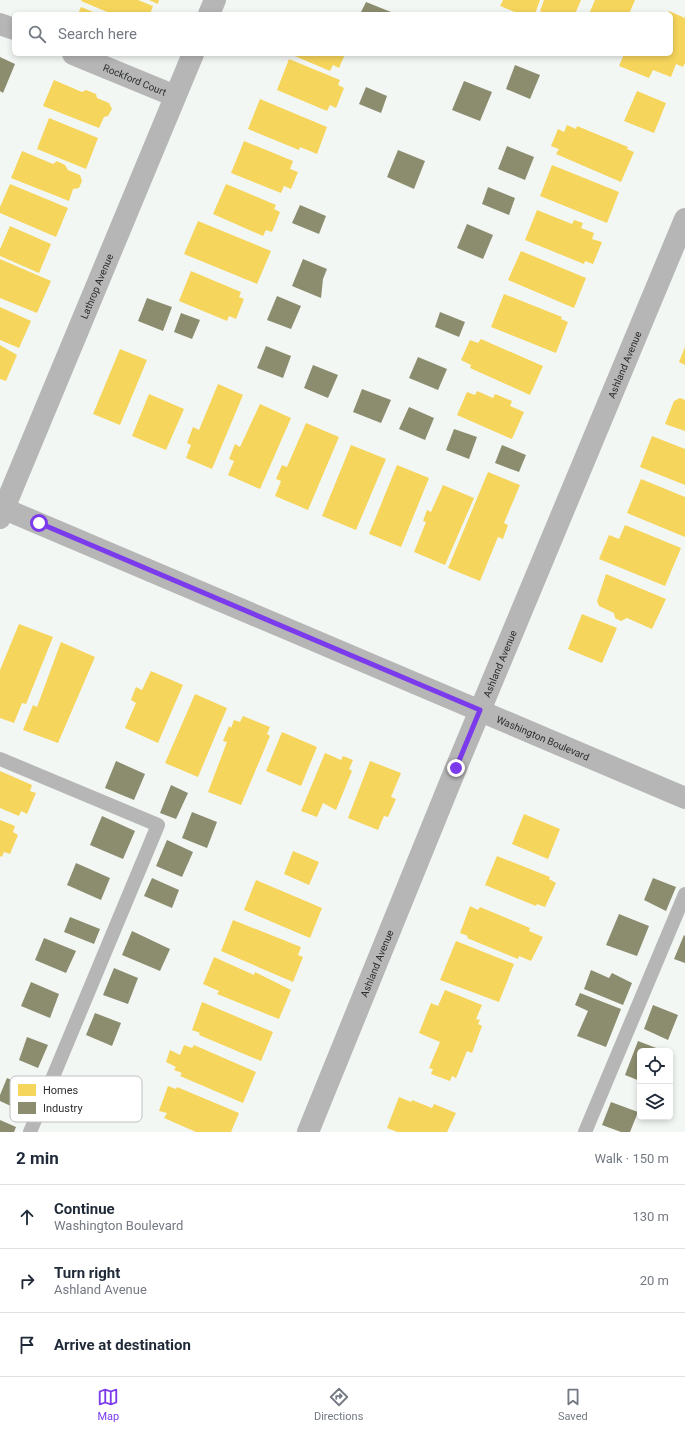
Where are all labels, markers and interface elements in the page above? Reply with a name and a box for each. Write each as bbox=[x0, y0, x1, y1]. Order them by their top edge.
search box bbox=[12, 12, 673, 56]
icon: search bbox=[26, 23, 48, 45]
text: Search here bbox=[58, 25, 137, 43]
street label: Rockford Court bbox=[101, 62, 168, 98]
street label: Lathrop Avenue bbox=[78, 252, 115, 321]
street label: Ashland Avenue bbox=[606, 330, 644, 400]
route start bbox=[30, 514, 48, 532]
street label: Ashland Avenue bbox=[481, 629, 519, 699]
street label: Washington Boulevard bbox=[495, 714, 591, 763]
route end bbox=[447, 759, 465, 777]
street label: Ashland Avenue bbox=[358, 928, 396, 999]
map controls bbox=[637, 1048, 673, 1120]
button: locate bbox=[637, 1048, 673, 1084]
legend bbox=[10, 1076, 142, 1122]
text: Homes bbox=[43, 1084, 79, 1097]
button: layers bbox=[637, 1084, 673, 1120]
text: Industry bbox=[43, 1102, 83, 1115]
text: 2 min bbox=[16, 1148, 59, 1168]
text: Walk · 150 m bbox=[594, 1151, 669, 1166]
text: Continue bbox=[54, 1200, 115, 1218]
icon: ahead bbox=[16, 1206, 38, 1228]
text: 130 m bbox=[632, 1209, 669, 1224]
text: Washington Boulevard bbox=[54, 1218, 183, 1233]
text: Turn right bbox=[54, 1264, 120, 1282]
icon: right bbox=[16, 1270, 38, 1292]
text: 20 m bbox=[640, 1273, 669, 1288]
text: Ashland Avenue bbox=[54, 1282, 147, 1297]
icon: arrive bbox=[16, 1334, 38, 1356]
text: Arrive at destination bbox=[54, 1336, 191, 1354]
tab: Map bbox=[97, 1386, 119, 1423]
tab: Directions bbox=[314, 1386, 363, 1423]
tab: Saved bbox=[558, 1386, 588, 1423]

